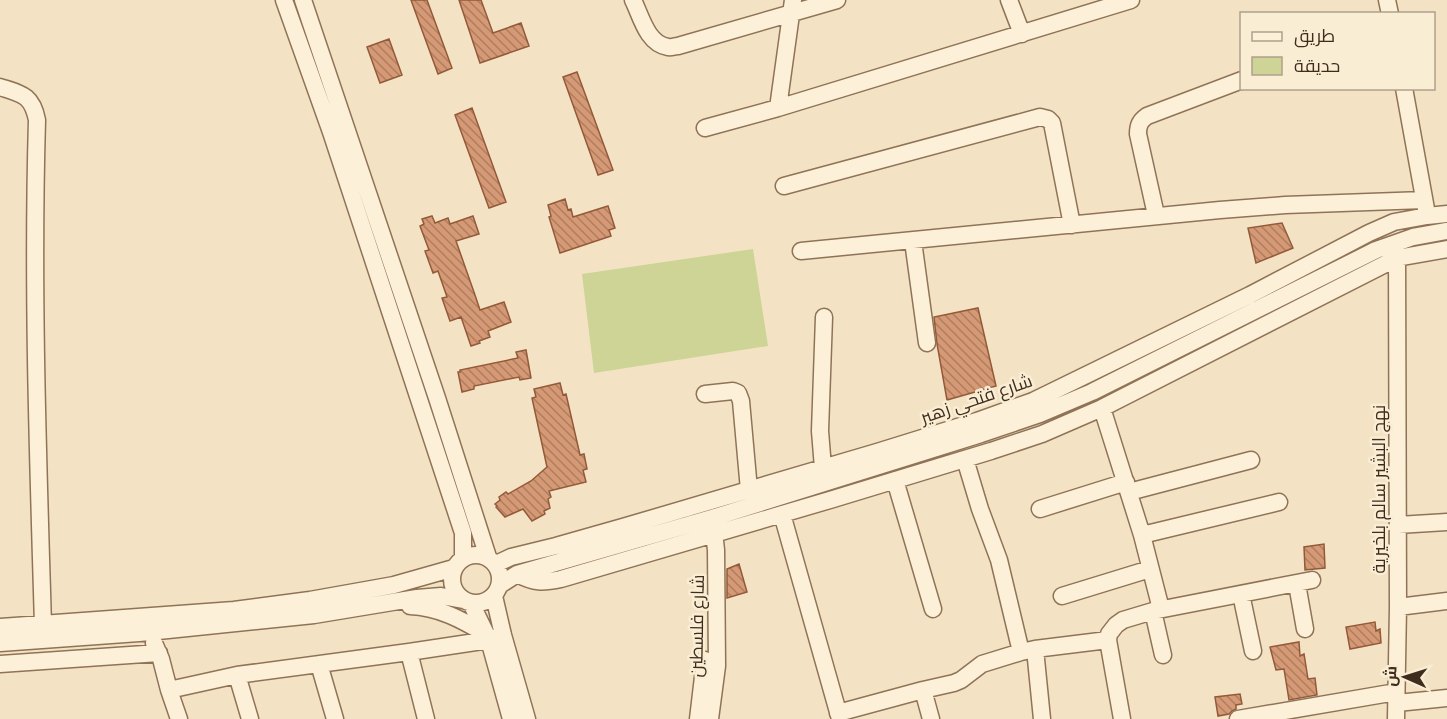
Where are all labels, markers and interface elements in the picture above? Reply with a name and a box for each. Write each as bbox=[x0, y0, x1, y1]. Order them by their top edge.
legend bbox=[1240, 12, 1435, 90]
text: طريق bbox=[1294, 23, 1335, 48]
text: حديقة bbox=[1294, 53, 1340, 77]
street label: شارع فتحي زهير bbox=[916, 368, 1036, 432]
street label: نهج البشير سالم بلخيرية bbox=[1366, 405, 1391, 573]
street label: شارع فلسطين bbox=[683, 574, 710, 678]
north arrow bbox=[1375, 647, 1435, 707]
text: ش bbox=[1378, 665, 1402, 687]

